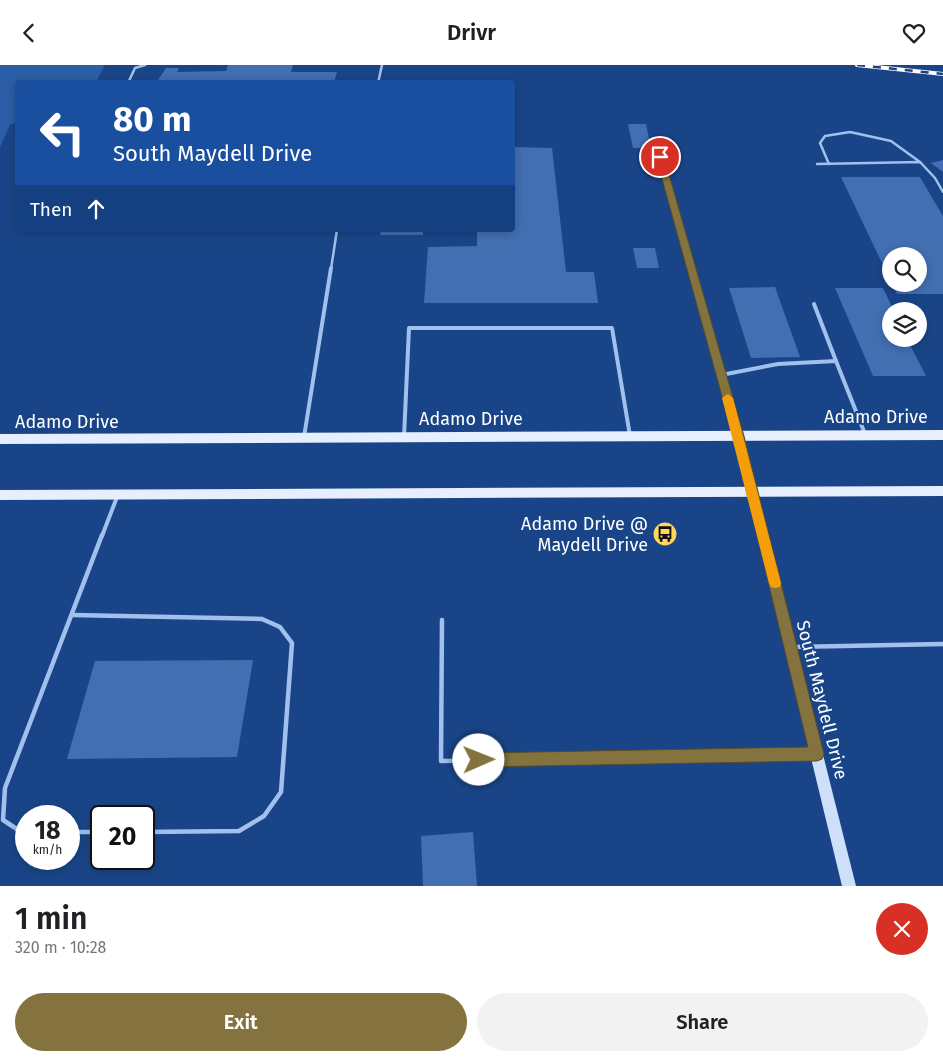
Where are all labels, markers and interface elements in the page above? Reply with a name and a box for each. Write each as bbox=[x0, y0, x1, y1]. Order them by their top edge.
icon: back bbox=[15, 19, 43, 47]
text: Drivr bbox=[447, 19, 496, 46]
icon: heart bbox=[900, 19, 928, 47]
text: 80 m bbox=[113, 98, 192, 140]
icon: left bbox=[30, 100, 95, 165]
pin bbox=[639, 136, 681, 178]
text: South Maydell Drive bbox=[113, 140, 312, 167]
icon: arrive bbox=[646, 143, 674, 171]
icon: ahead bbox=[82, 195, 110, 223]
text: Then bbox=[30, 198, 72, 221]
map controls bbox=[882, 247, 927, 347]
button: search bbox=[882, 247, 927, 292]
button: layers bbox=[882, 302, 927, 347]
street label: Adamo Drive bbox=[824, 406, 928, 428]
street label: Adamo Drive bbox=[419, 408, 523, 430]
street label: Adamo Drive bbox=[15, 411, 119, 433]
place label: Adamo Drive @ Maydell Drive bbox=[521, 513, 648, 556]
bus stop icon: Adamo Drive @ Maydell Drive bbox=[652, 521, 678, 547]
street label: South Maydell Drive bbox=[792, 618, 852, 782]
position arrow bbox=[452, 733, 504, 785]
speed limit sign: 20 bbox=[90, 805, 155, 870]
text: 18 bbox=[34, 816, 61, 846]
text: km/h bbox=[33, 843, 62, 857]
text: 1 min bbox=[15, 901, 87, 937]
button: close bbox=[876, 903, 928, 955]
text: 320 m · 10:28 bbox=[15, 938, 106, 957]
button: Exit bbox=[15, 993, 467, 1051]
button: Share bbox=[477, 993, 928, 1051]

